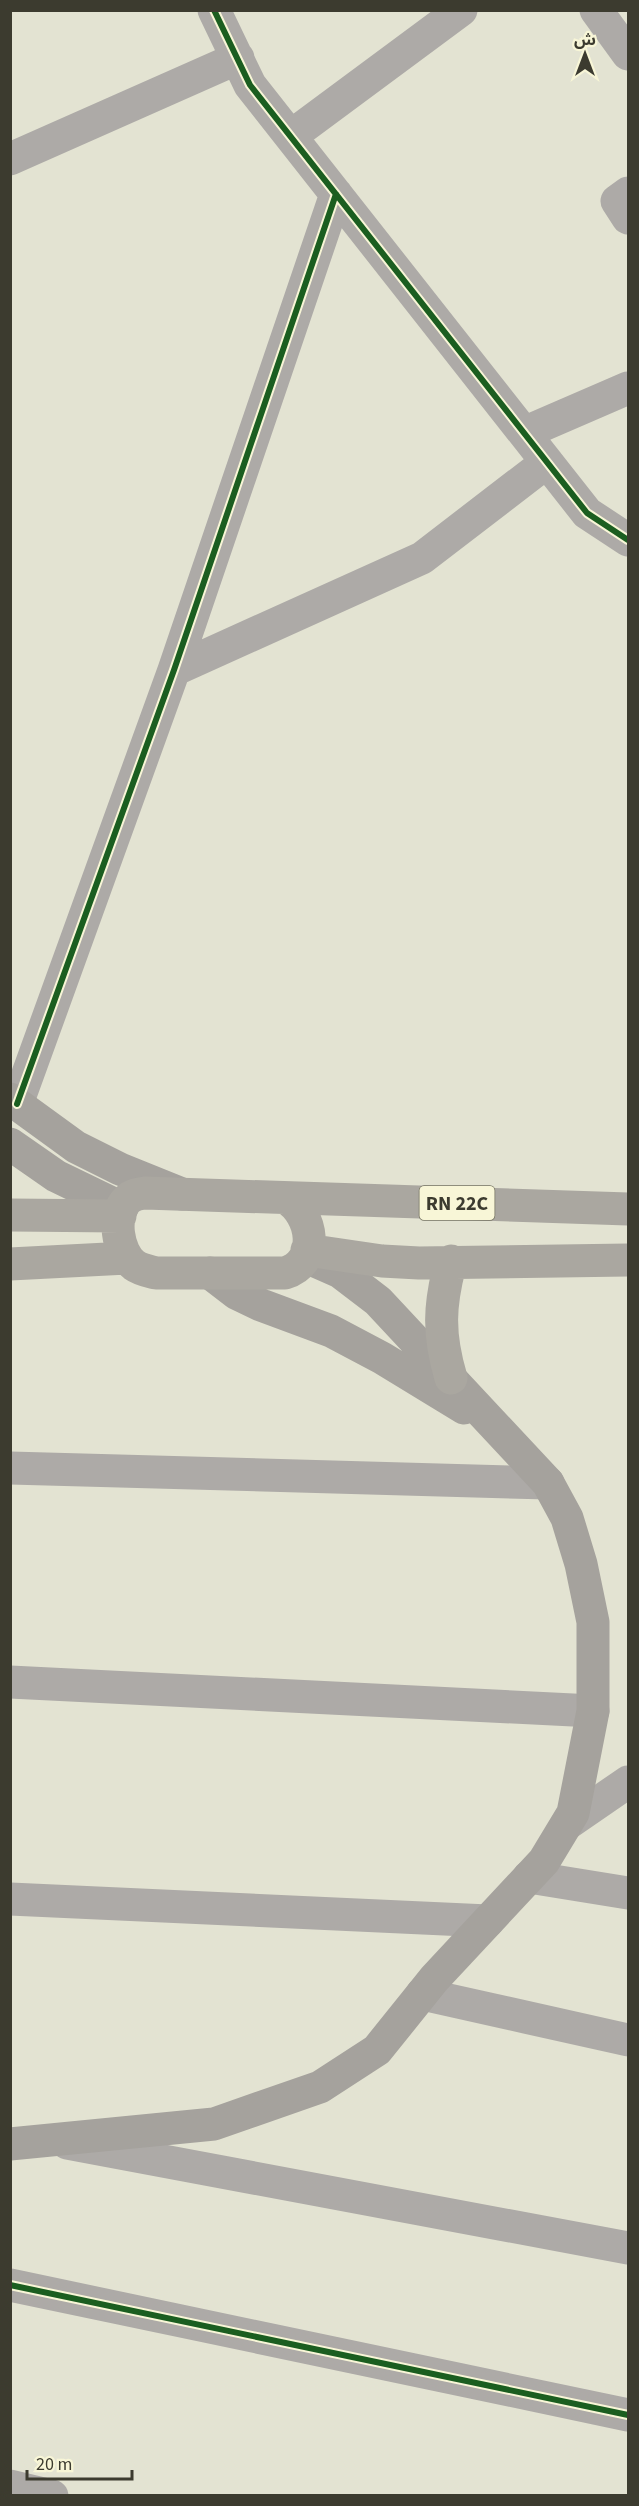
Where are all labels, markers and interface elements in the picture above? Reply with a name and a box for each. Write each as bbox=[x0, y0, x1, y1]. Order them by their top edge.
north arrow bbox=[555, 24, 615, 84]
text: ش bbox=[574, 29, 596, 51]
road number: RN 22C bbox=[420, 1186, 494, 1220]
scale bar bbox=[27, 2443, 132, 2481]
text: 20 m bbox=[36, 2452, 72, 2477]

